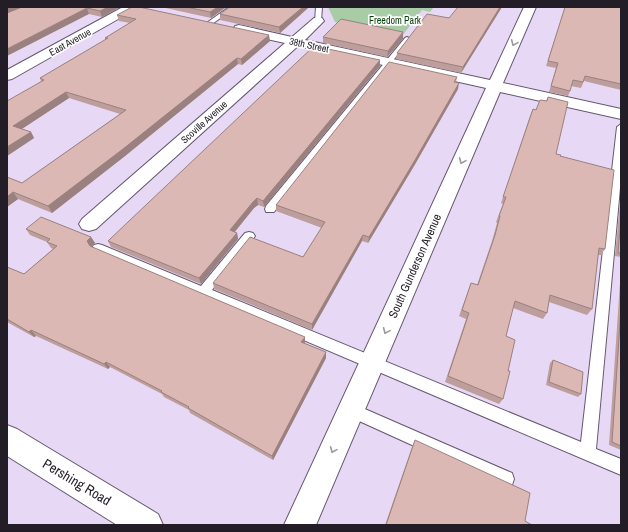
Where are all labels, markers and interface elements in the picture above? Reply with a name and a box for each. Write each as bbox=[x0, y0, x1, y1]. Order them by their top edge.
park label: Freedom Park bbox=[369, 14, 422, 27]
street label: East Avenue bbox=[47, 25, 94, 59]
street label: 38th Street bbox=[288, 34, 331, 56]
one-way arrow bbox=[511, 39, 519, 46]
street label: Scoville Avenue bbox=[178, 97, 230, 146]
one-way arrow bbox=[459, 157, 467, 165]
street label: South Gunderson Avenue bbox=[385, 211, 445, 321]
one-way arrow bbox=[383, 327, 391, 335]
one-way arrow bbox=[330, 446, 338, 454]
street label: Pershing Road bbox=[40, 455, 114, 509]

